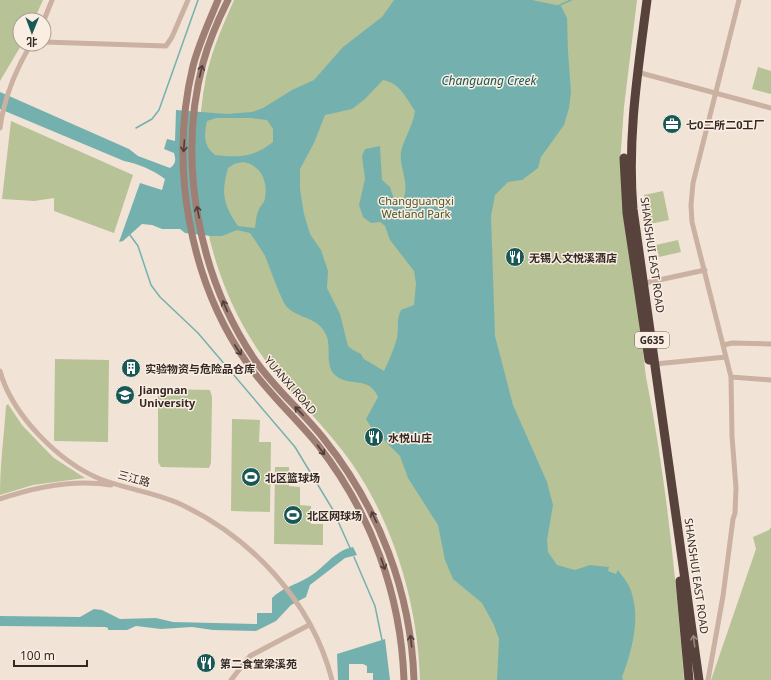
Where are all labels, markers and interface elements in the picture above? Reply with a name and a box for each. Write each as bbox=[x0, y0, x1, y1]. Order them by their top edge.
north arrow bbox=[12, 12, 52, 52]
text: 北 bbox=[26, 35, 37, 50]
one-way arrow bbox=[198, 65, 206, 78]
water label: Changuang Creek bbox=[442, 72, 538, 89]
office icon: 七0二所二0工厂 bbox=[661, 113, 683, 135]
place label: 七0二所二0工厂 bbox=[686, 117, 765, 132]
one-way arrow bbox=[180, 139, 188, 152]
park label: Changguangxi Wetland Park bbox=[378, 193, 454, 221]
street label: SHANSHUI EAST ROAD bbox=[637, 196, 669, 314]
one-way arrow bbox=[193, 206, 201, 219]
restaurant icon: 无锡人文悦溪酒店 bbox=[504, 246, 526, 268]
place label: 无锡人文悦溪酒店 bbox=[529, 250, 617, 265]
one-way arrow bbox=[221, 300, 228, 312]
road number: G635 bbox=[635, 332, 669, 348]
one-way arrow bbox=[235, 344, 243, 356]
street label: YUANXI ROAD bbox=[261, 353, 321, 417]
building icon: 实验物资与危险品仓库 bbox=[120, 357, 142, 379]
place label: 实验物资与危险品仓库 bbox=[145, 361, 255, 376]
place label: Jiangnan University bbox=[138, 382, 196, 410]
school or university icon: Jiangnan University bbox=[114, 384, 136, 406]
one-way arrow bbox=[295, 406, 304, 416]
restaurant icon: 水悦山庄 bbox=[363, 426, 385, 448]
place label: 水悦山庄 bbox=[388, 430, 432, 445]
one-way arrow bbox=[317, 445, 325, 456]
street label: 三江路 bbox=[116, 466, 152, 490]
sports icon: 北区篮球场 bbox=[240, 466, 262, 488]
place label: 北区篮球场 bbox=[265, 470, 320, 485]
sports icon: 北区网球场 bbox=[282, 504, 304, 526]
place label: 北区网球场 bbox=[307, 508, 362, 523]
one-way arrow bbox=[369, 512, 377, 524]
street label: SHANSHUI EAST ROAD bbox=[681, 517, 713, 635]
one-way arrow bbox=[380, 557, 388, 569]
one-way arrow bbox=[407, 635, 415, 648]
one-way arrow bbox=[690, 635, 698, 648]
scale bar bbox=[14, 642, 87, 668]
text: 100 m bbox=[20, 647, 55, 664]
restaurant icon: 第二食堂梁溪苑 bbox=[195, 652, 217, 674]
place label: 第二食堂梁溪苑 bbox=[220, 656, 297, 671]

